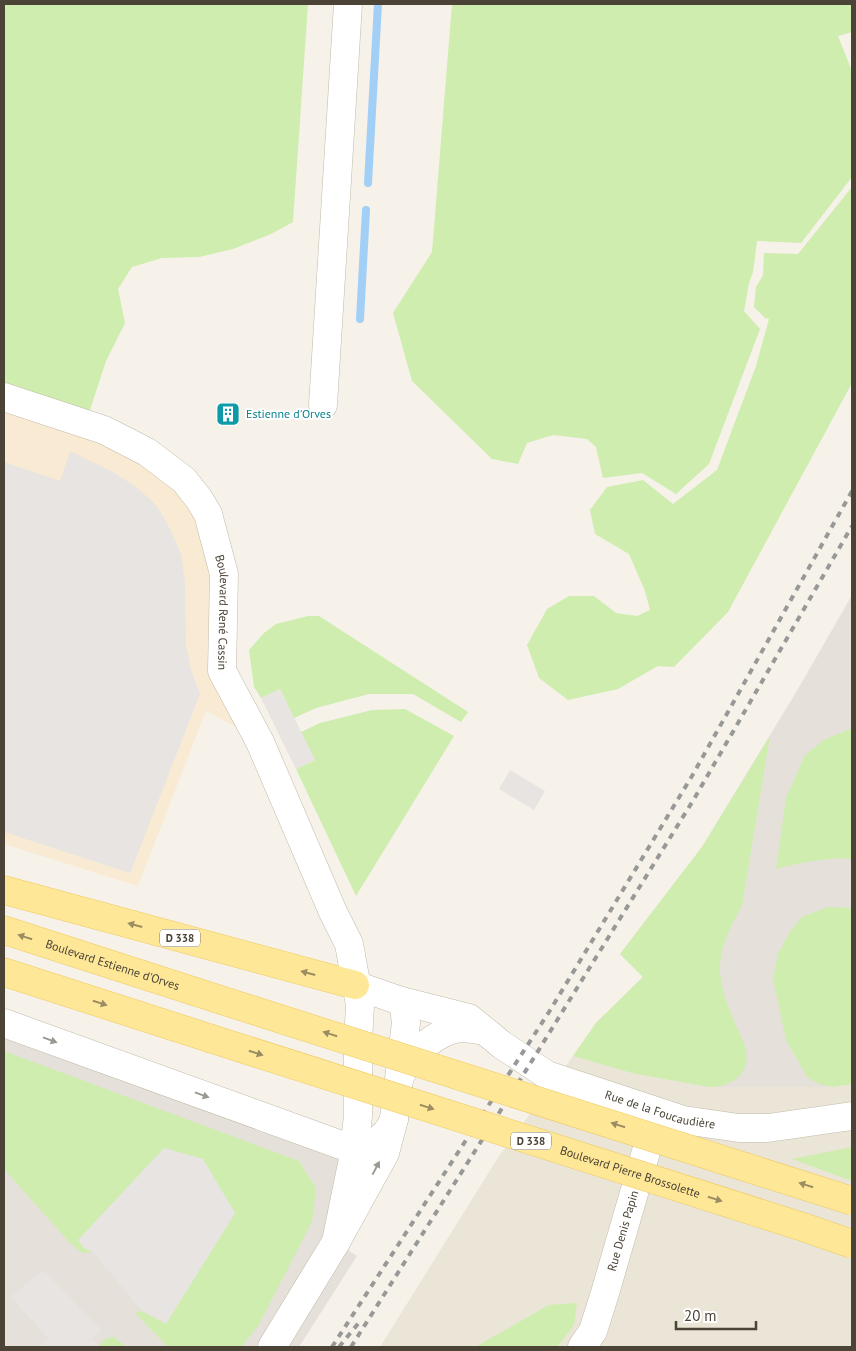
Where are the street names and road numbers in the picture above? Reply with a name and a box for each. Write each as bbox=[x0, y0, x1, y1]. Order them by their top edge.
street label: Boulevard René Cassin bbox=[212, 553, 232, 670]
road number: D 338 bbox=[160, 930, 200, 946]
street label: Boulevard Estienne d'Orves bbox=[44, 936, 182, 993]
street label: Rue de la Foucaudière bbox=[603, 1087, 716, 1132]
road number: D 338 bbox=[511, 1132, 551, 1150]
street label: Boulevard Pierre Brossolette bbox=[558, 1142, 702, 1201]
street label: Rue Denis Papin bbox=[604, 1189, 641, 1273]

